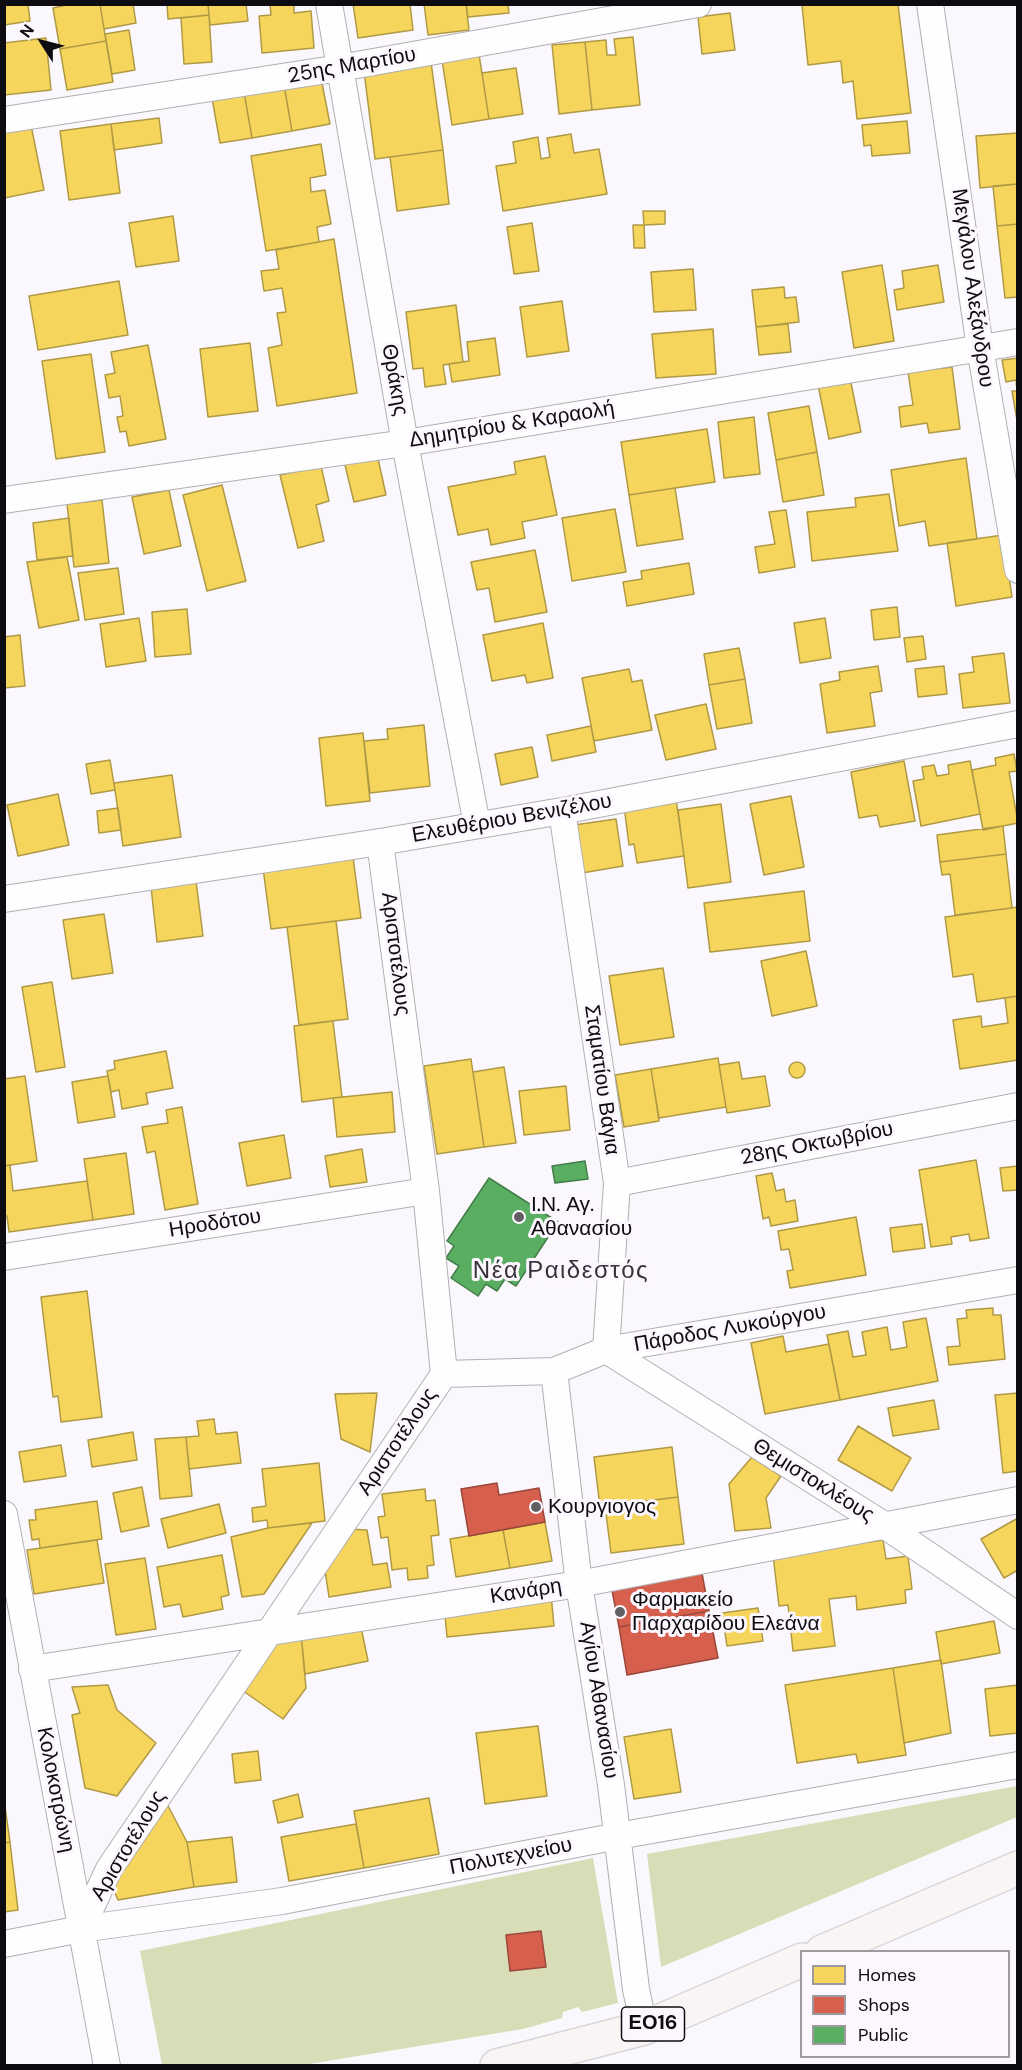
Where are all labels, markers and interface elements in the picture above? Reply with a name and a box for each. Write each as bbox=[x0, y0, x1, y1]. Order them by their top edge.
north arrow bbox=[12, 12, 72, 72]
text: N bbox=[15, 20, 39, 42]
street label: 25ης Μαρτίου bbox=[286, 42, 418, 90]
street label: Μεγάλου Αλεξάνδρου bbox=[946, 187, 998, 389]
street label: Θράκης bbox=[375, 342, 413, 418]
street label: Δημητρίου & Καραολή bbox=[408, 396, 616, 454]
street label: Ελευθέριου Βενιζέλου bbox=[410, 789, 614, 849]
street label: Αριστοτέλους bbox=[375, 891, 415, 1017]
street label: Σταματίου Βάγια bbox=[578, 1003, 624, 1157]
street label: 28ης Οκτωβρίου bbox=[739, 1117, 895, 1171]
place label: Ι.Ν. Αγ. Αθανασίου bbox=[531, 1192, 632, 1242]
street label: Ηροδότου bbox=[167, 1204, 263, 1244]
marker: Ι.Ν. Αγ. Αθανασίου bbox=[512, 1210, 526, 1224]
district label: Νέα Ραιδεστός bbox=[473, 1258, 649, 1286]
street label: Πάροδος Λυκούργου bbox=[632, 1300, 828, 1358]
street label: Αριστοτέλους bbox=[353, 1384, 443, 1500]
street label: Θεμιστοκλέους bbox=[747, 1434, 879, 1528]
place label: Κουργιογος bbox=[548, 1494, 656, 1520]
marker: Κουργιογος bbox=[529, 1500, 543, 1514]
street label: Κανάρη bbox=[488, 1574, 564, 1610]
place label: Φαρμακείο Παρχαρίδου Ελεάνα bbox=[632, 1587, 820, 1637]
marker: Φαρμακείο Παρχαρίδου Ελεάνα bbox=[613, 1605, 627, 1619]
street label: Αγίου Αθανασίου bbox=[573, 1620, 623, 1780]
street label: Κολοκοτρώνη bbox=[30, 1725, 80, 1855]
street label: Αριστοτέλους bbox=[86, 1786, 172, 1906]
street label: Πολυτεχνείου bbox=[448, 1833, 574, 1881]
legend bbox=[800, 1950, 1010, 2058]
text: Homes bbox=[858, 1963, 916, 1987]
text: Shops bbox=[858, 1993, 910, 2017]
road number: ΕΟ16 bbox=[622, 2007, 684, 2041]
text: Public bbox=[858, 2023, 909, 2047]

